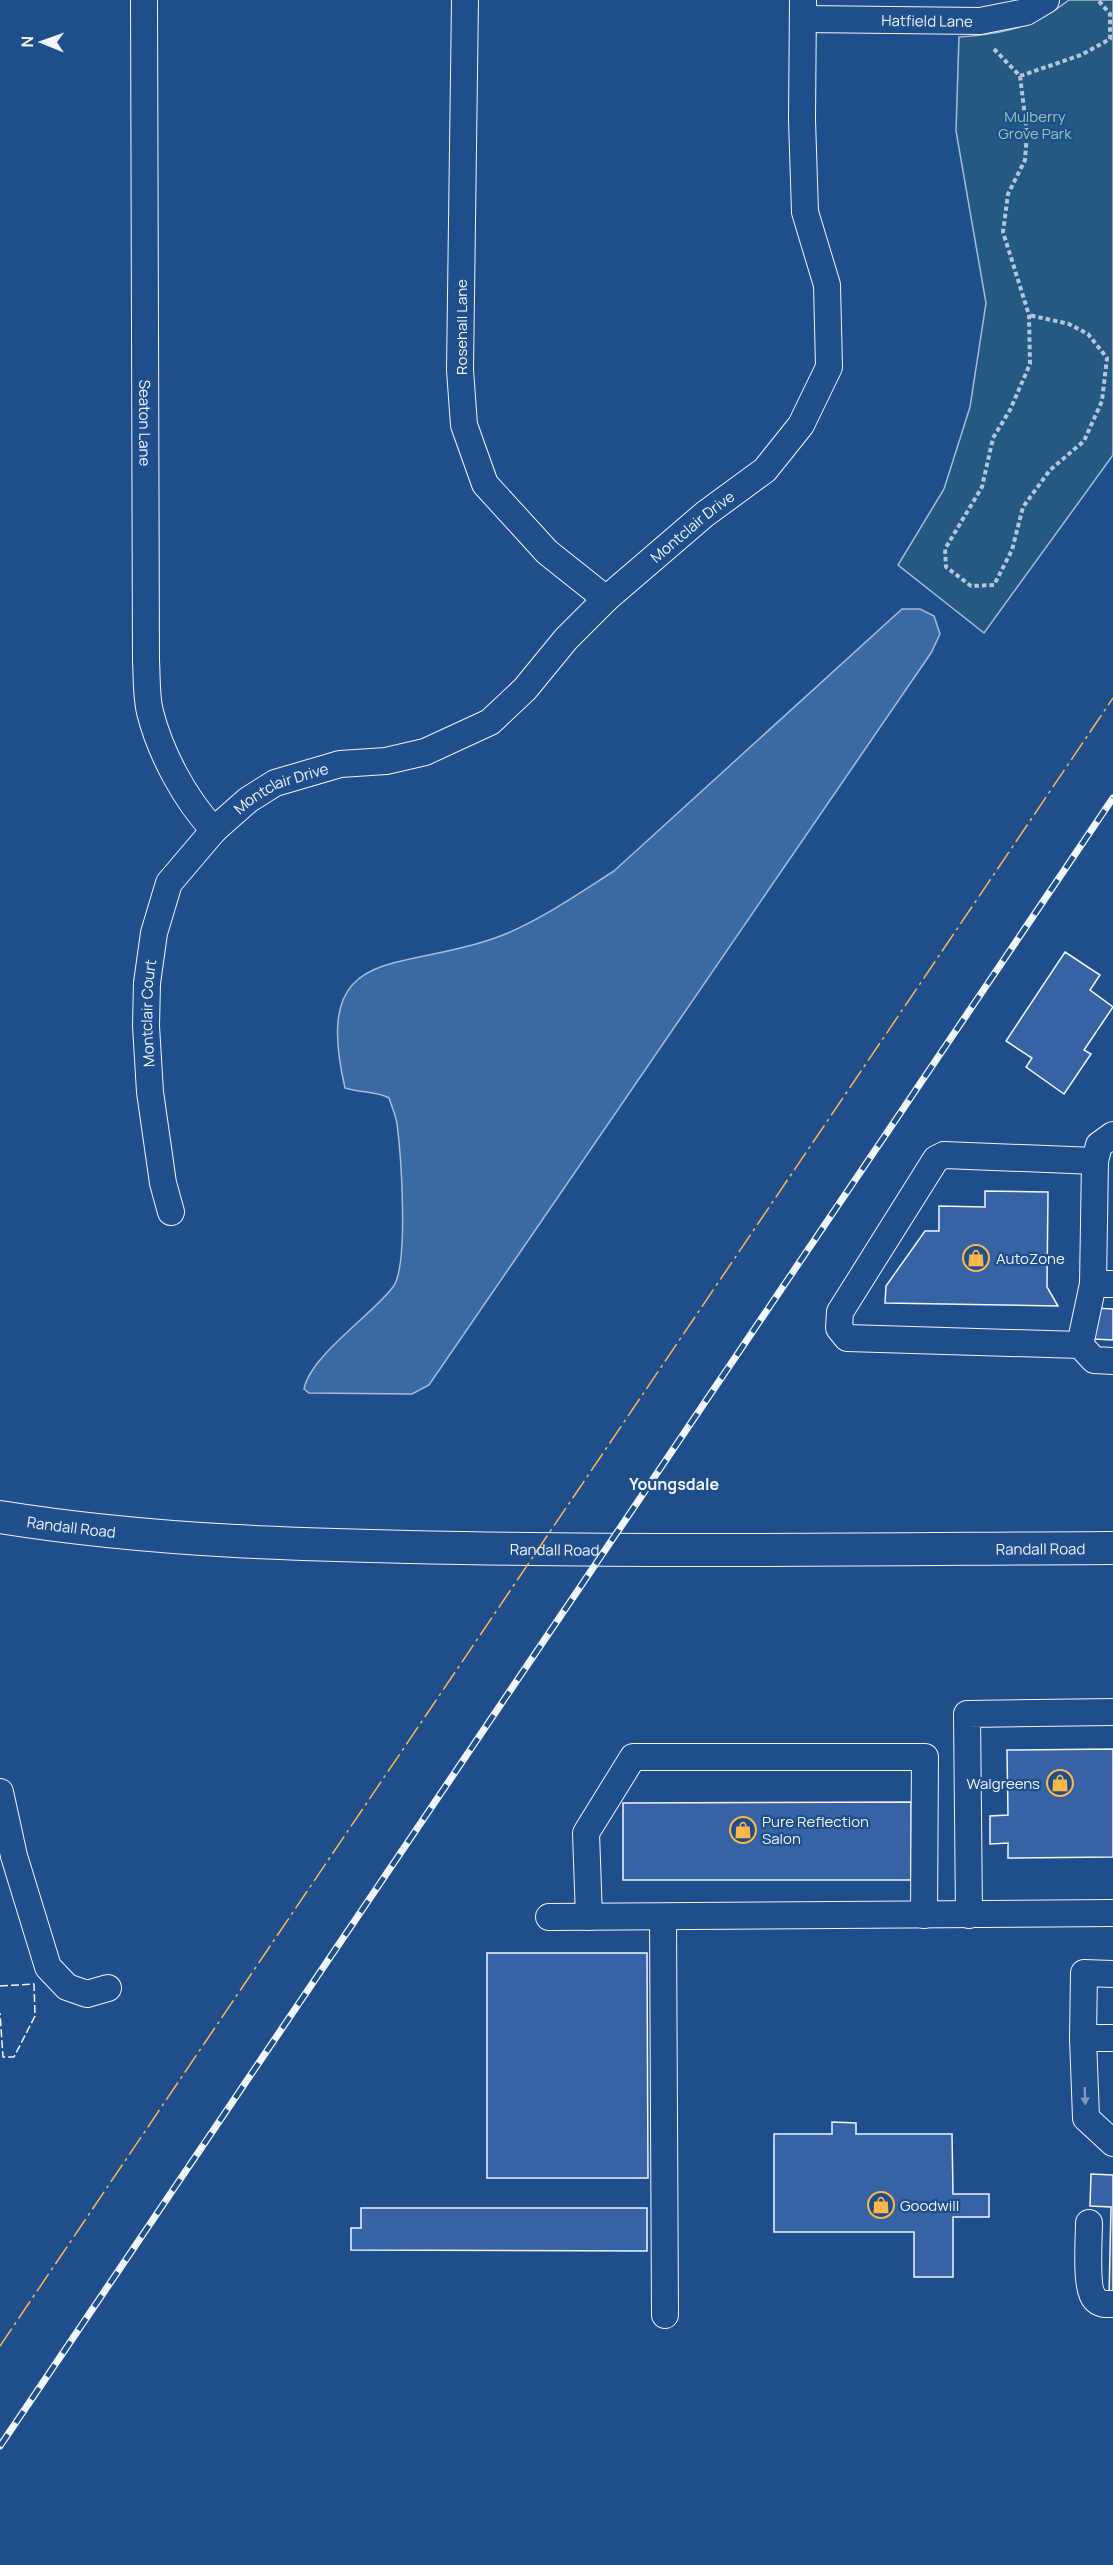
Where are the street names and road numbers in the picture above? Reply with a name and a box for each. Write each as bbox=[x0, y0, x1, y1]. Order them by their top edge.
street label: Hatfield Lane bbox=[881, 9, 973, 31]
street label: Rosehall Lane bbox=[451, 279, 472, 375]
street label: Seaton Lane bbox=[135, 380, 156, 466]
street label: Montclair Drive bbox=[645, 485, 739, 567]
street label: Montclair Drive bbox=[229, 757, 331, 819]
street label: Montclair Court bbox=[135, 958, 161, 1068]
street label: Randall Road bbox=[26, 1511, 117, 1542]
street label: Randall Road bbox=[510, 1538, 599, 1560]
street label: Randall Road bbox=[996, 1538, 1085, 1559]

